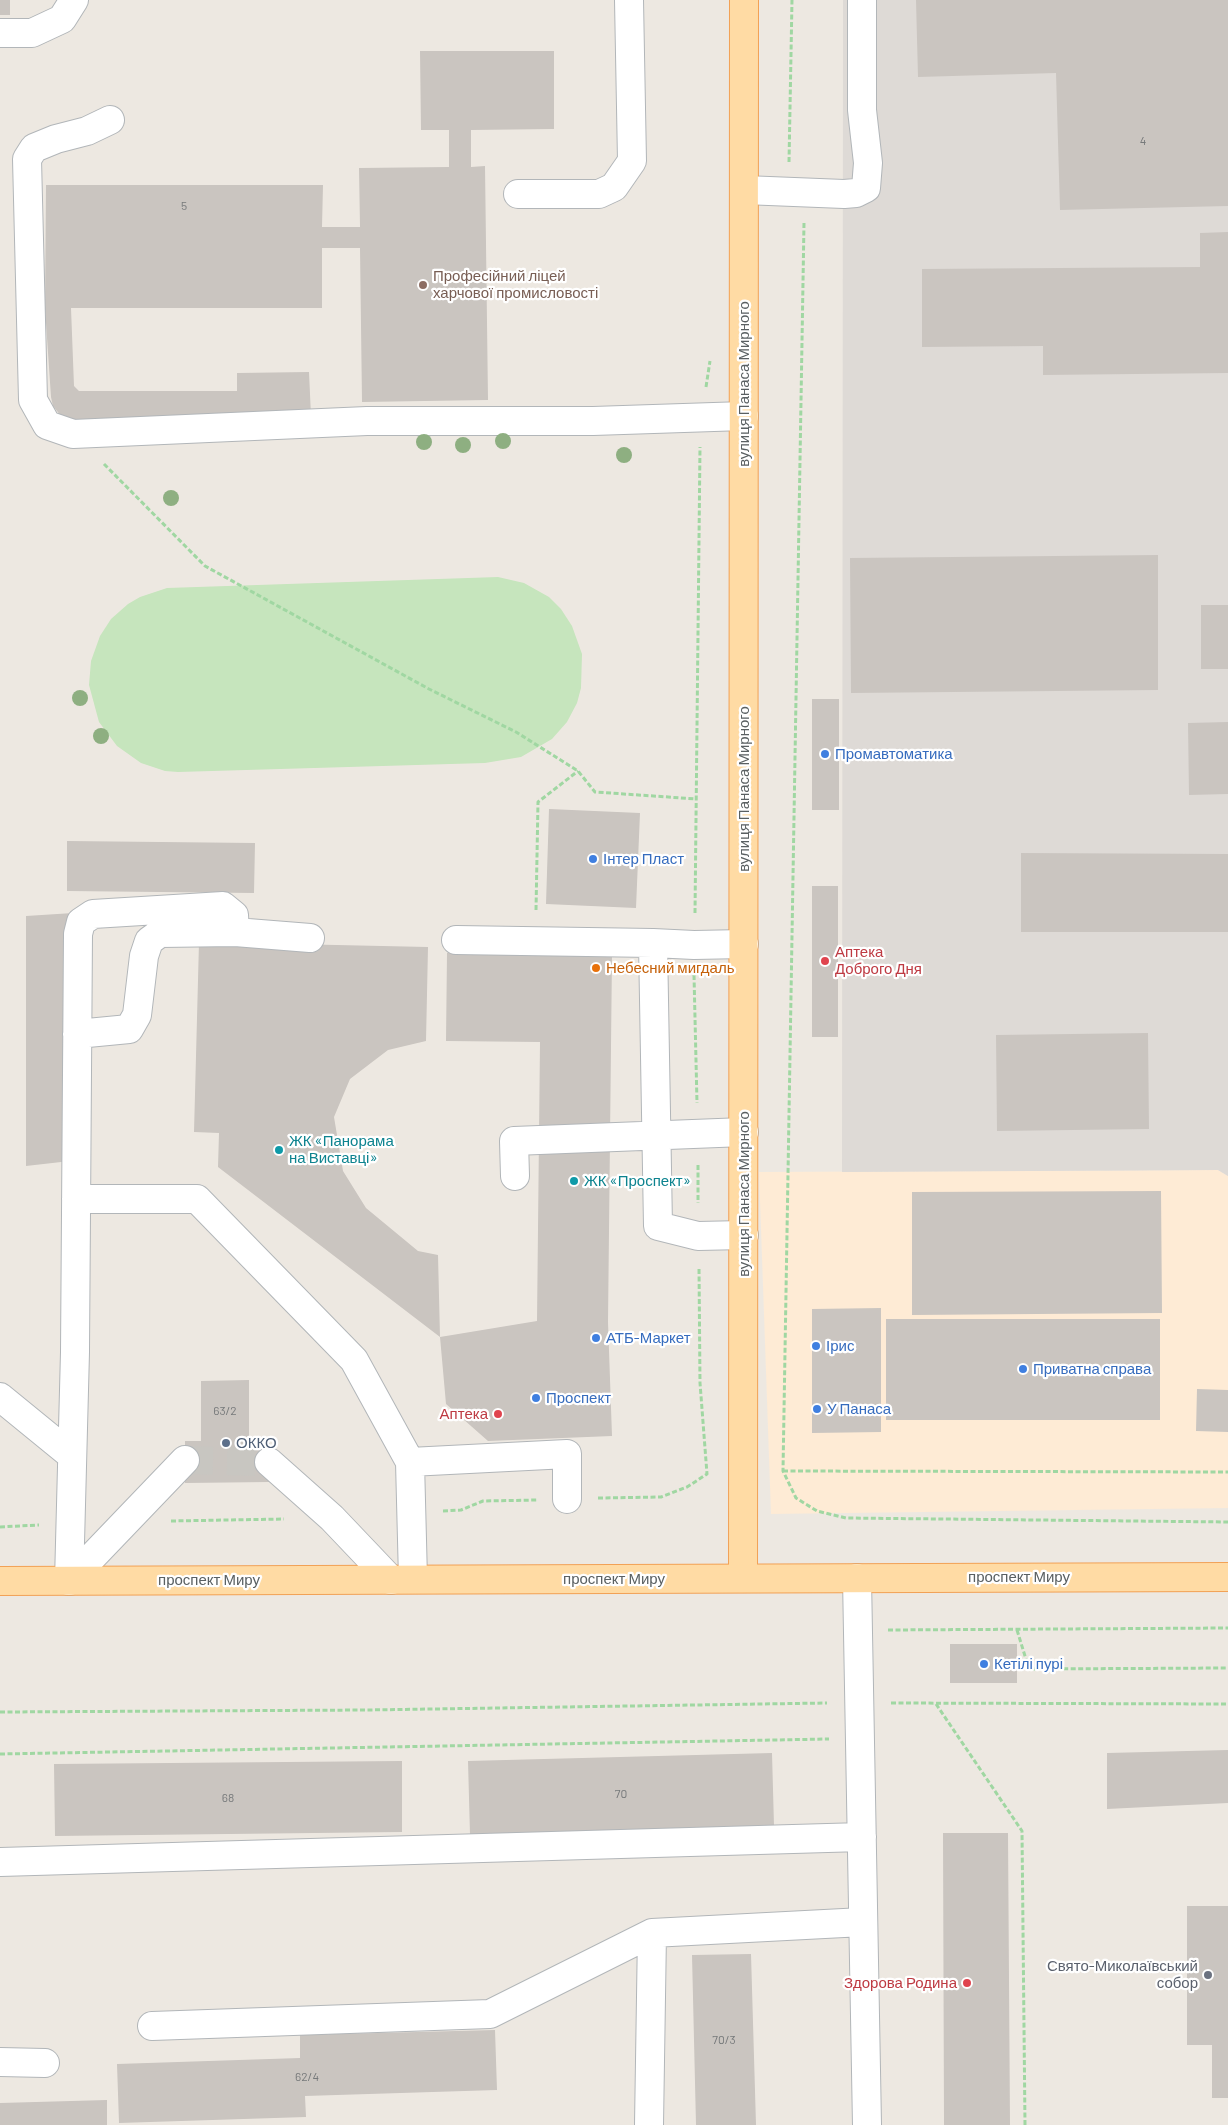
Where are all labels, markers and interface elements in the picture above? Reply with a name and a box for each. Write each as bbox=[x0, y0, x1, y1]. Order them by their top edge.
house number: 4 bbox=[1140, 134, 1146, 148]
house number: 5 bbox=[181, 199, 187, 213]
place label: Професійний ліцей харчової промисловості bbox=[433, 267, 598, 302]
marker: Професійний ліцей харчової промисловості bbox=[417, 279, 429, 291]
street label: вулиця Панаса Мирного bbox=[735, 301, 753, 467]
street label: вулиця Панаса Мирного bbox=[735, 706, 753, 872]
place label: Промавтоматика bbox=[835, 745, 953, 763]
marker: Промавтоматика bbox=[819, 748, 831, 760]
place label: Інтер Пласт bbox=[603, 850, 684, 868]
marker: Інтер Пласт bbox=[587, 853, 599, 865]
place label: Аптека Доброго Дня bbox=[835, 943, 922, 978]
marker: Аптека Доброго Дня bbox=[819, 955, 831, 967]
place label: Небесний мигдаль bbox=[606, 959, 734, 977]
marker: Небесний мигдаль bbox=[590, 962, 602, 974]
street label: вулиця Панаса Мирного bbox=[735, 1111, 753, 1277]
place label: ЖК «Панорама на Виставці» bbox=[289, 1132, 394, 1167]
marker: ЖК «Панорама на Виставці» bbox=[273, 1144, 285, 1156]
place label: ЖК «Проспект» bbox=[584, 1172, 691, 1190]
marker: ЖК «Проспект» bbox=[568, 1175, 580, 1187]
place label: АТБ-Маркет bbox=[606, 1329, 691, 1347]
marker: АТБ-Маркет bbox=[590, 1332, 602, 1344]
place label: Ірис bbox=[826, 1337, 854, 1355]
marker: Ірис bbox=[810, 1340, 822, 1352]
place label: Приватна справа bbox=[1033, 1360, 1151, 1378]
marker: Приватна справа bbox=[1017, 1363, 1029, 1375]
place label: Проспект bbox=[546, 1389, 611, 1407]
marker: Проспект bbox=[530, 1392, 542, 1404]
place label: У Панаса bbox=[827, 1400, 891, 1418]
marker: У Панаса bbox=[811, 1403, 823, 1415]
house number: 63/2 bbox=[213, 1404, 237, 1418]
place label: Аптека bbox=[440, 1405, 488, 1423]
marker: Аптека bbox=[492, 1408, 504, 1420]
place label: ОККО bbox=[236, 1434, 277, 1452]
marker: ОККО bbox=[220, 1437, 232, 1449]
street label: проспект Миру bbox=[968, 1568, 1070, 1586]
street label: проспект Миру bbox=[563, 1570, 665, 1588]
street label: проспект Миру bbox=[158, 1571, 260, 1589]
place label: Кетілі пурі bbox=[994, 1655, 1063, 1673]
marker: Кетілі пурі bbox=[978, 1658, 990, 1670]
house number: 70 bbox=[615, 1787, 627, 1801]
house number: 68 bbox=[222, 1791, 234, 1805]
place label: Свято-Миколаївський собор bbox=[1047, 1957, 1198, 1992]
marker: Свято-Миколаївський собор bbox=[1202, 1969, 1214, 1981]
place label: Здорова Родина bbox=[844, 1974, 957, 1992]
marker: Здорова Родина bbox=[961, 1977, 973, 1989]
house number: 70/3 bbox=[712, 2033, 736, 2047]
house number: 62/4 bbox=[295, 2070, 319, 2084]

